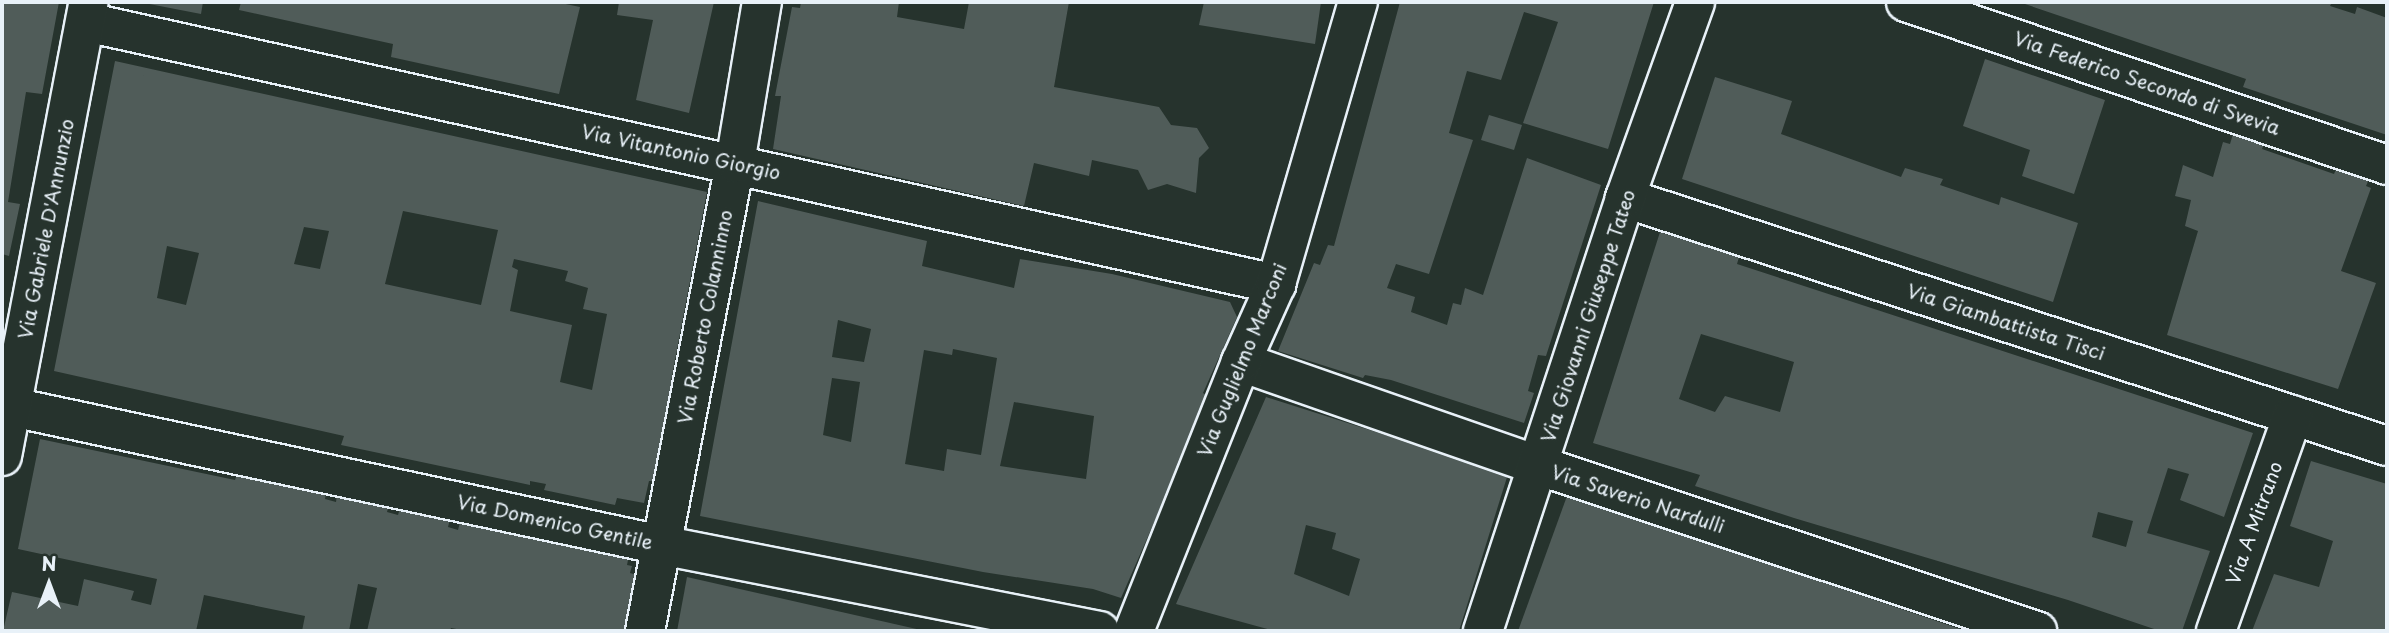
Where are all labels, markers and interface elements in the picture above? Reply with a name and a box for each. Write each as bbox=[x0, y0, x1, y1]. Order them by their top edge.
street label: Via Federico Secondo di Svevia bbox=[2011, 27, 2283, 139]
street label: Via Gabriele D'Annunzio bbox=[13, 117, 79, 341]
street label: Via Vitantonio Giorgio bbox=[578, 120, 784, 184]
street label: Via Giovanni Giuseppe Tateo bbox=[1536, 186, 1640, 446]
street label: Via Roberto Colanninno bbox=[673, 208, 737, 426]
street label: Via Guglielmo Marconi bbox=[1192, 259, 1292, 461]
street label: Via Giambattista Tisci bbox=[1905, 279, 2107, 365]
street label: Via A Mitrano bbox=[2221, 458, 2287, 588]
street label: Via Saverio Nardulli bbox=[1548, 460, 1728, 538]
street label: Via Domenico Gentile bbox=[455, 490, 655, 554]
north arrow bbox=[14, 549, 84, 619]
text: N bbox=[41, 549, 57, 577]

